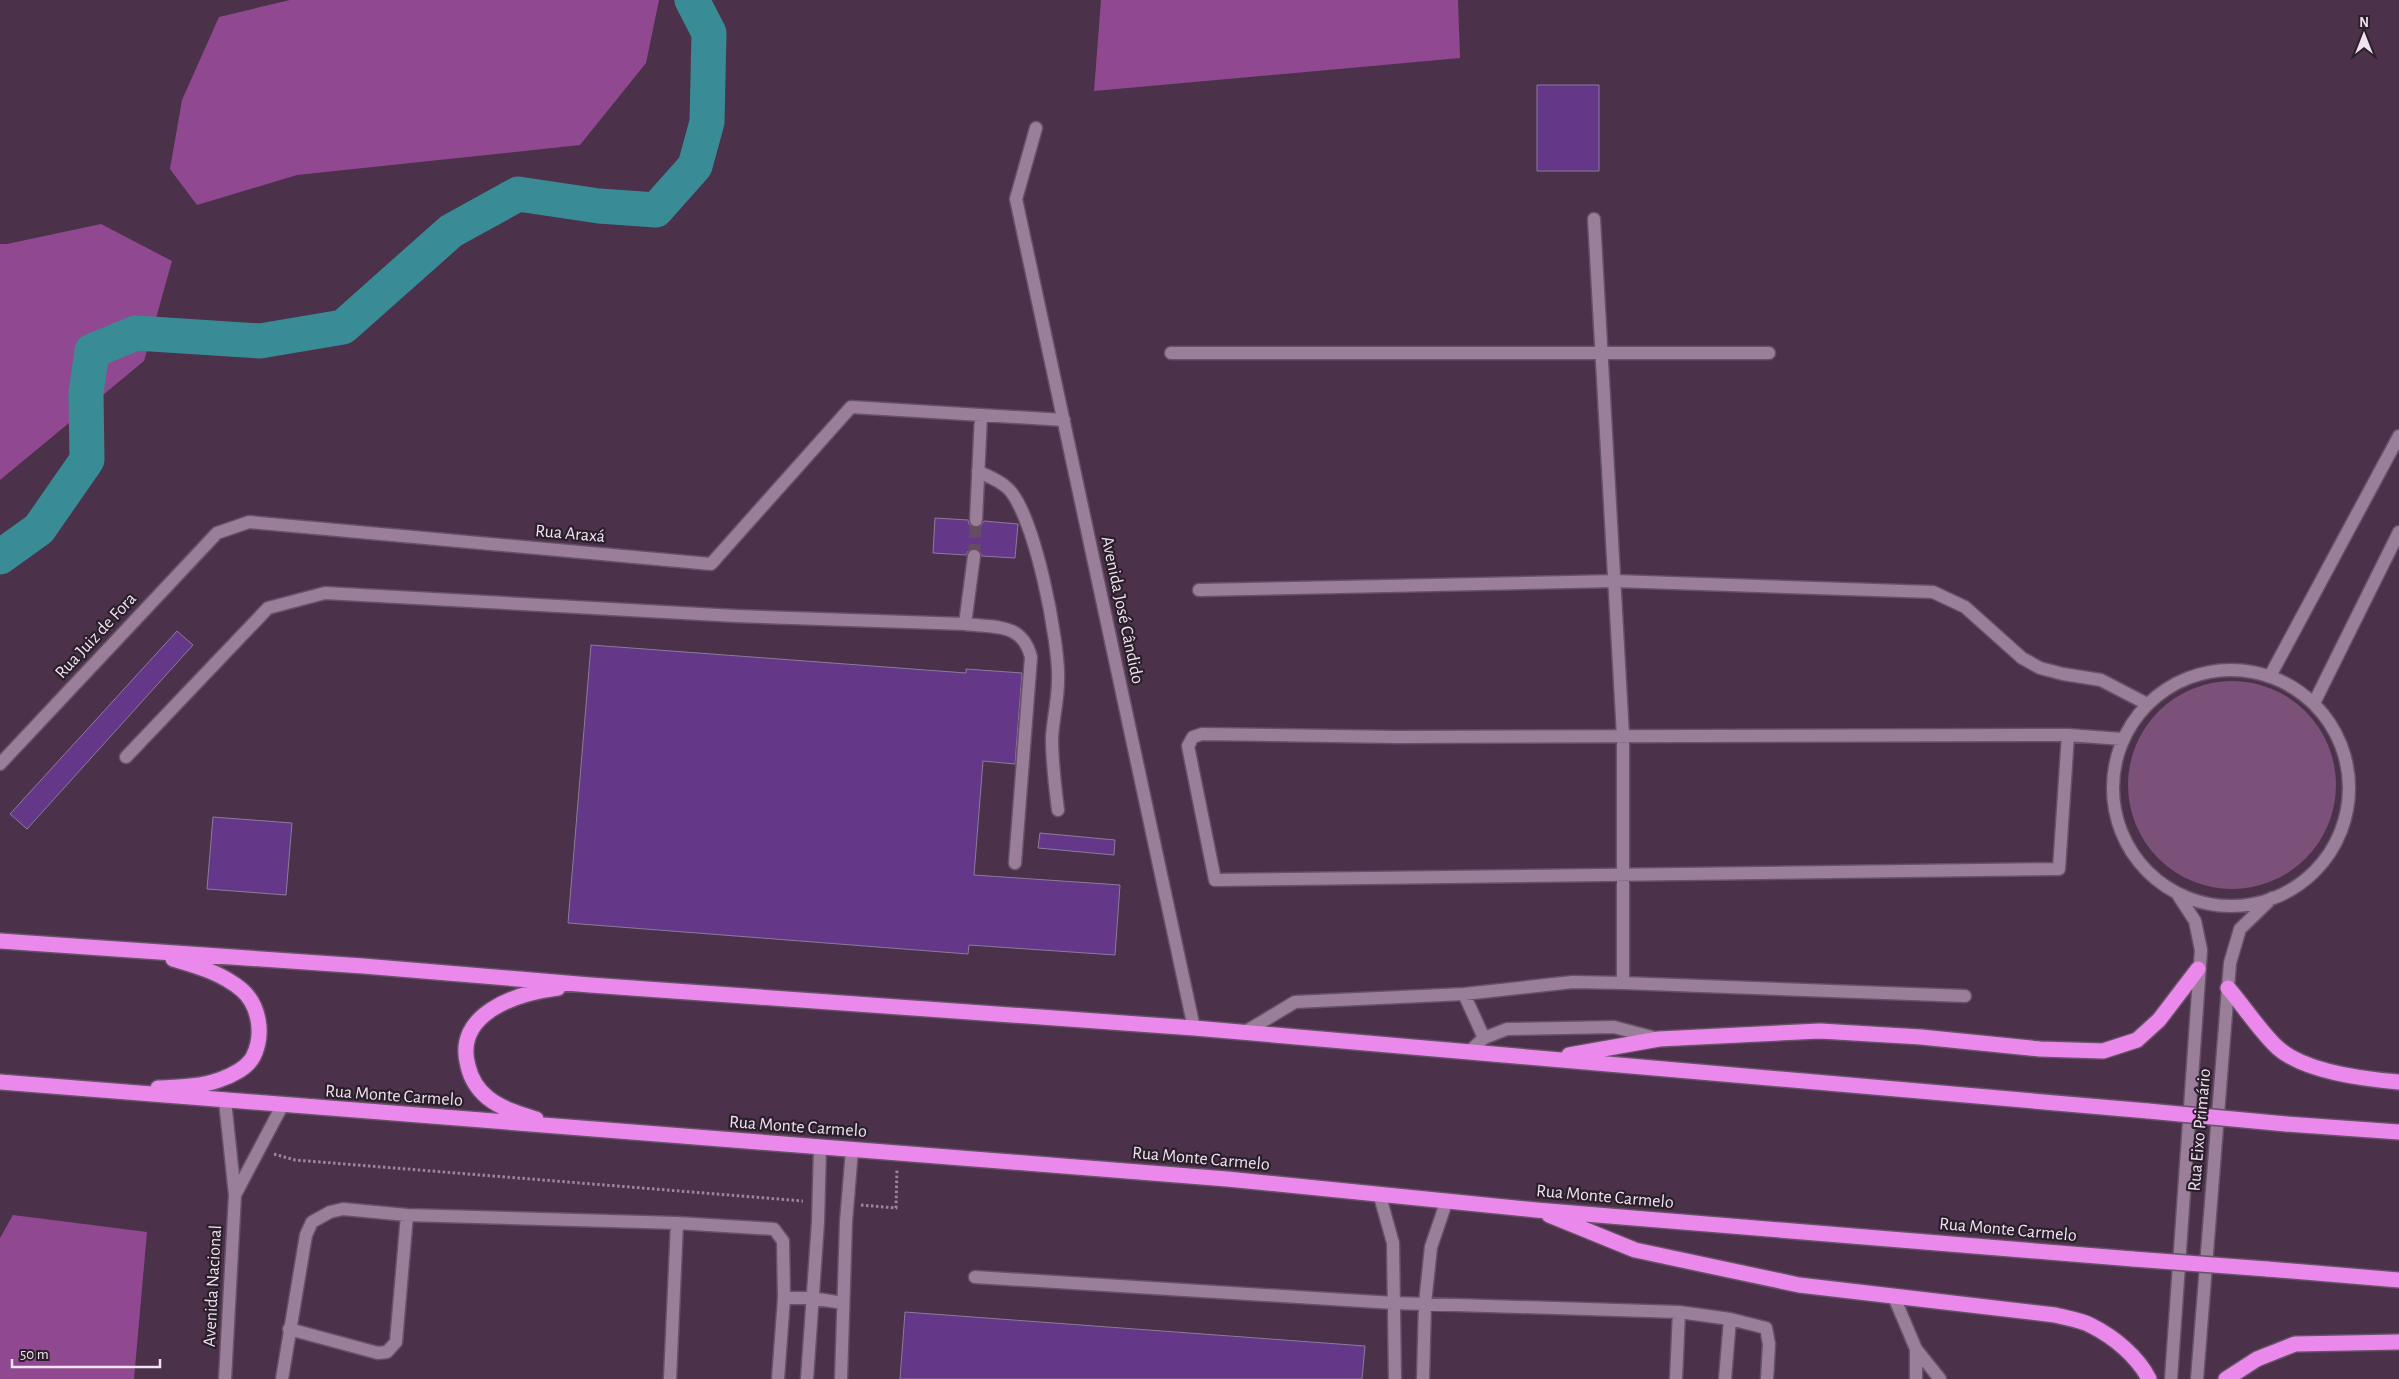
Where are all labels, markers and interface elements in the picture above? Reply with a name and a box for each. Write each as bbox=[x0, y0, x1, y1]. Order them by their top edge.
north arrow bbox=[2339, 10, 2389, 60]
text: N bbox=[2359, 16, 2369, 30]
street label: Rua Araxá bbox=[534, 522, 606, 546]
street label: Avenida José Cândido bbox=[1098, 534, 1146, 686]
street label: Rua Juiz de Fora bbox=[52, 590, 140, 682]
street label: Rua Eixo Primário bbox=[2186, 1068, 2214, 1192]
street label: Rua Monte Carmelo bbox=[325, 1082, 464, 1110]
street label: Rua Monte Carmelo bbox=[729, 1113, 868, 1141]
street label: Rua Monte Carmelo bbox=[1132, 1144, 1271, 1174]
street label: Rua Monte Carmelo bbox=[1536, 1182, 1675, 1212]
street label: Rua Monte Carmelo bbox=[1939, 1215, 2078, 1245]
street label: Avenida Nacional bbox=[201, 1225, 225, 1347]
scale bar bbox=[12, 1336, 160, 1368]
text: 50 m bbox=[20, 1347, 49, 1362]

